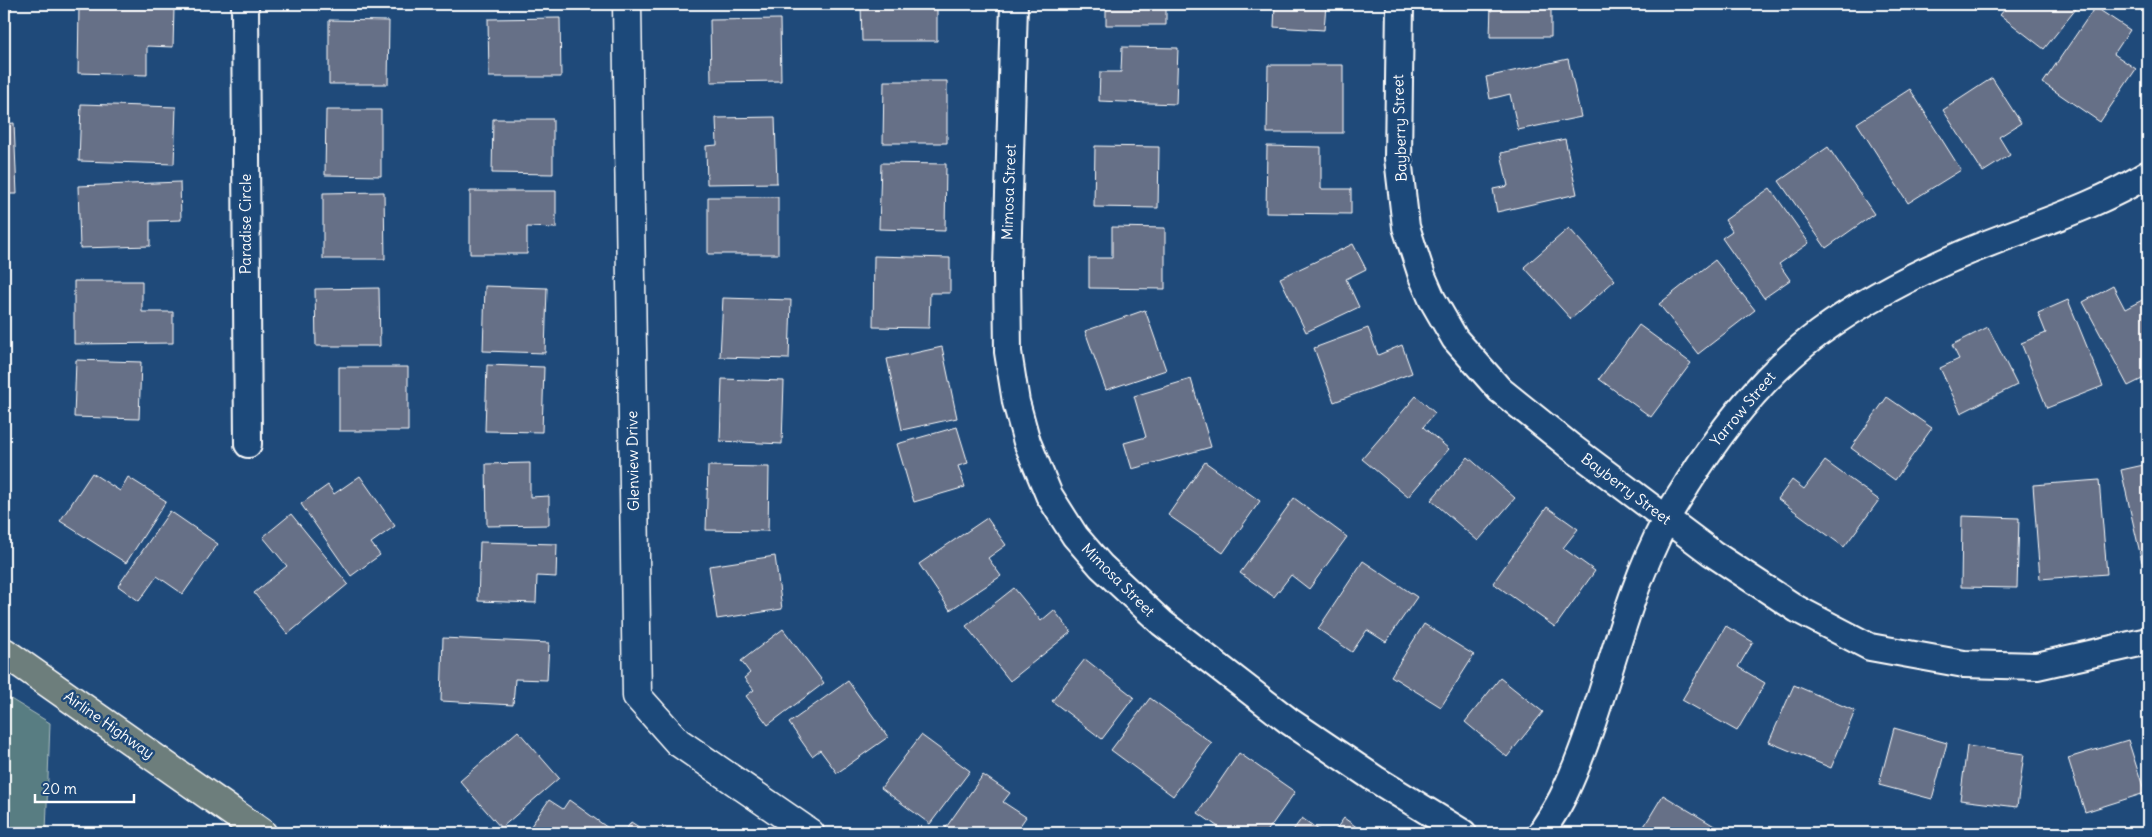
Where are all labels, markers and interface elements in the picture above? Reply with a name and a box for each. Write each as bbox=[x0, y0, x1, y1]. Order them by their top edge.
street label: Bayberry Street bbox=[1388, 74, 1411, 182]
street label: Mimosa Street bbox=[997, 144, 1020, 240]
street label: Paradise Circle bbox=[236, 174, 255, 274]
street label: Yarrow Street bbox=[1706, 367, 1779, 450]
street label: Glenview Drive bbox=[622, 411, 643, 511]
street label: Bayberry Street bbox=[1578, 449, 1675, 529]
street label: Mimosa Street bbox=[1078, 539, 1159, 620]
street label: Airline Highway bbox=[60, 686, 158, 763]
scale bar bbox=[35, 772, 134, 804]
text: 20 m bbox=[42, 779, 77, 798]

